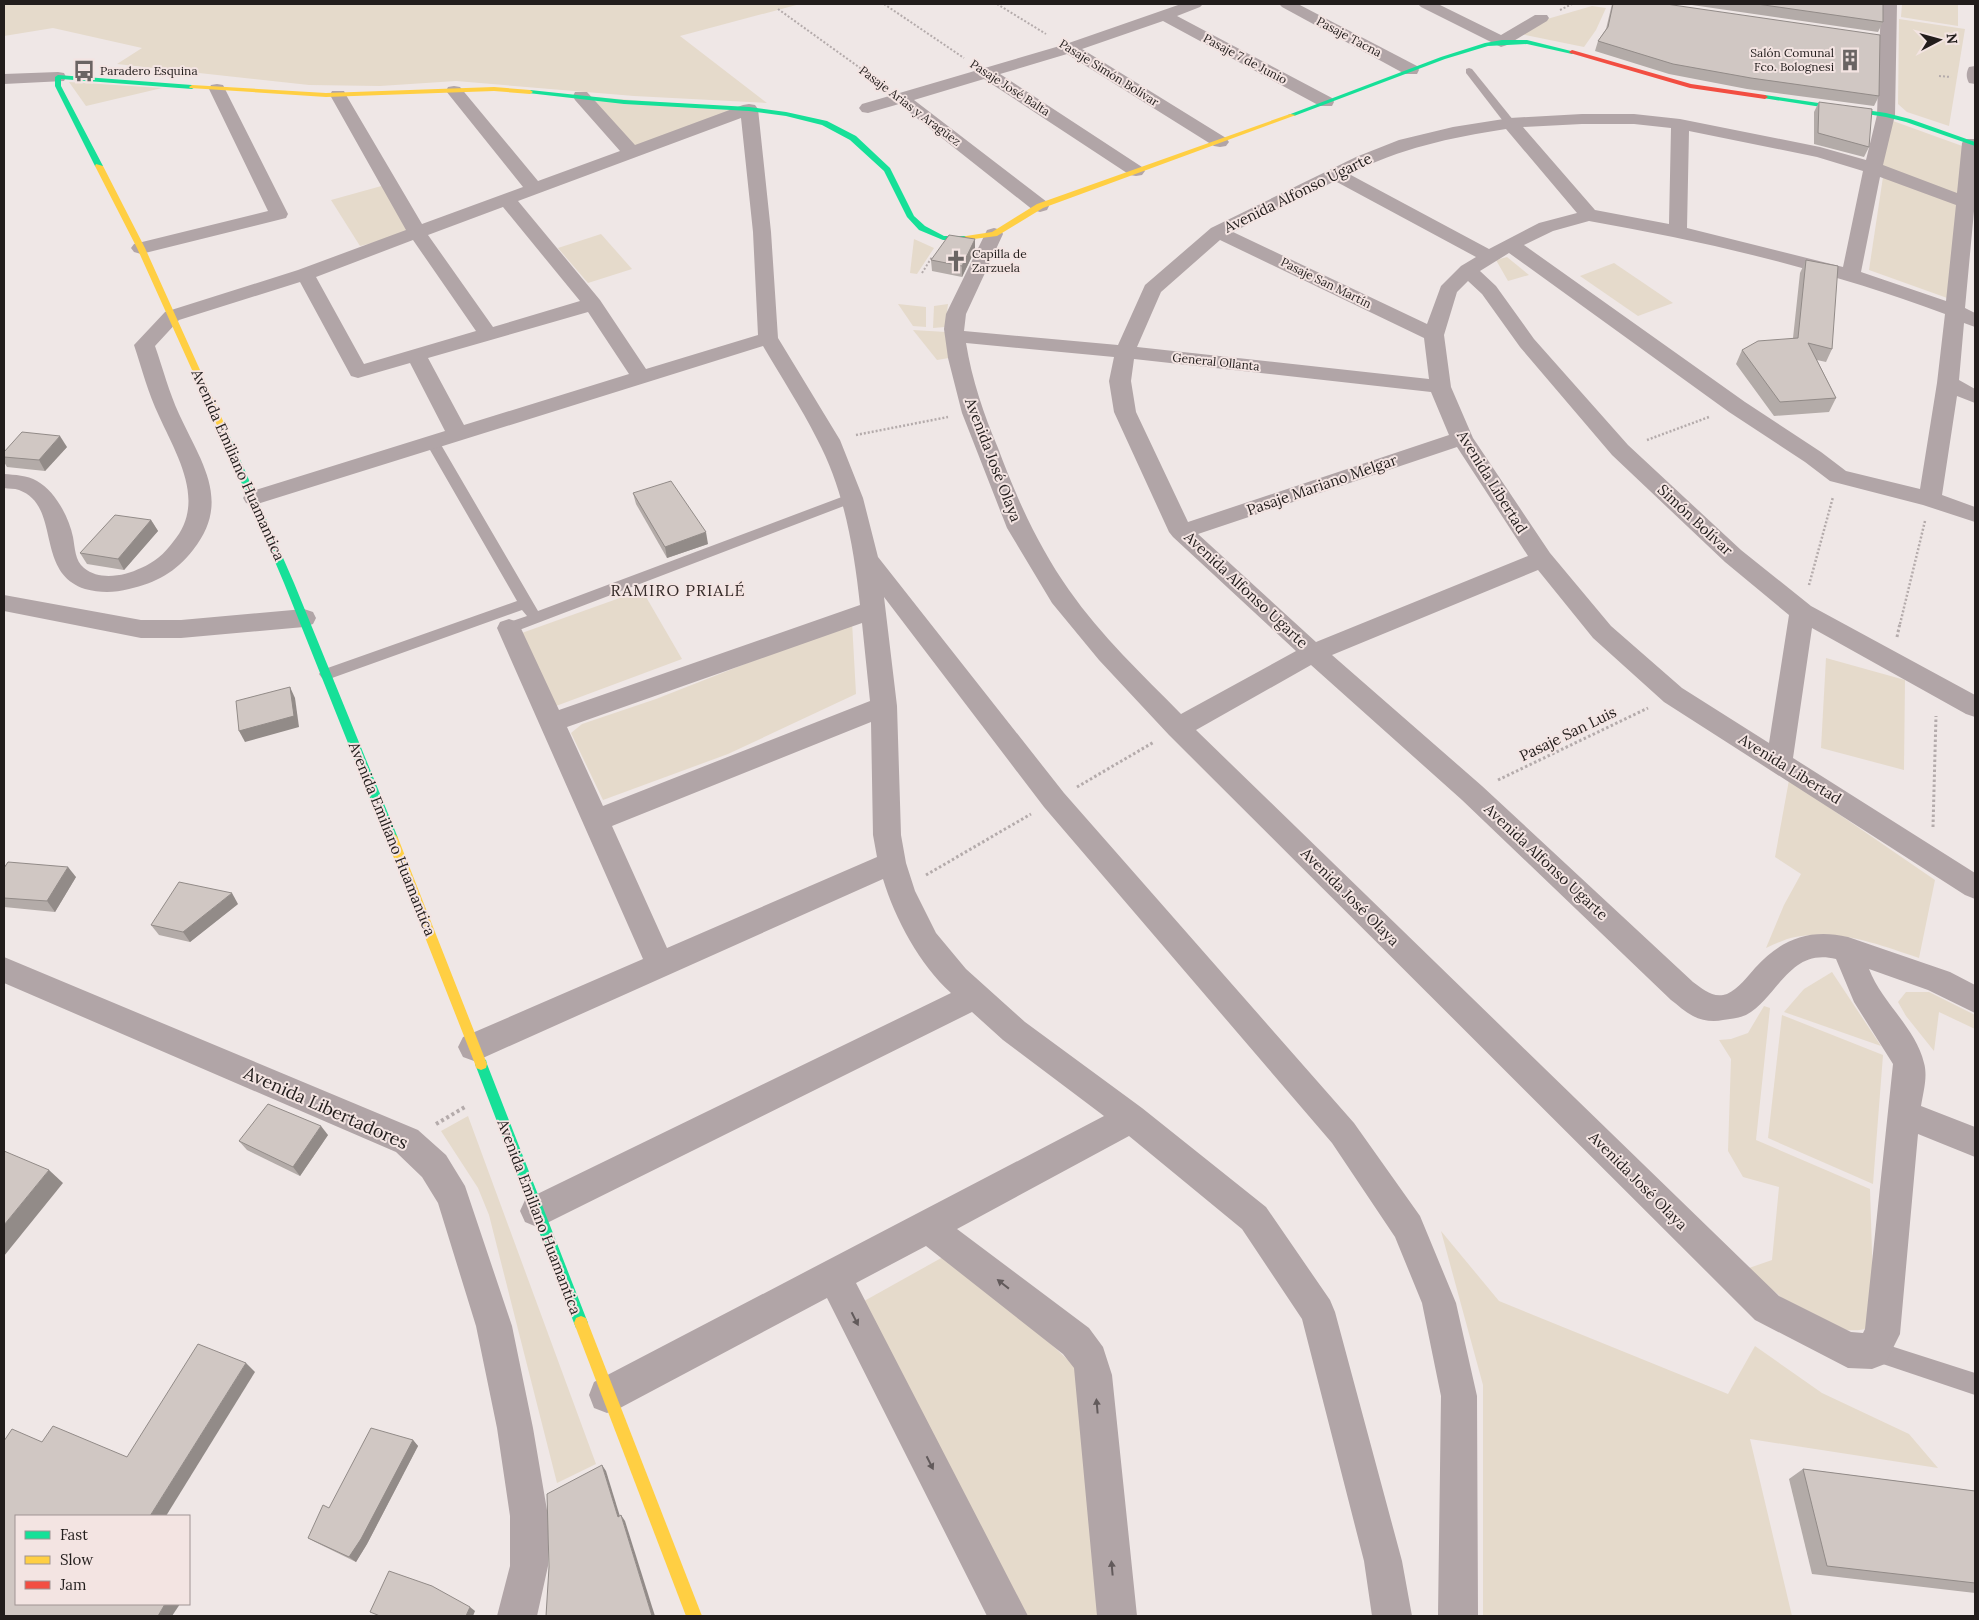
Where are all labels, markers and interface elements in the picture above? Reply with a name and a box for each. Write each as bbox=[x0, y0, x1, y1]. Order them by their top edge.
street label: Pasaje Tacna bbox=[1314, 13, 1384, 60]
north arrow bbox=[1914, 15, 1964, 65]
street label: Pasaje 7 de Junio bbox=[1201, 30, 1290, 87]
text: N bbox=[1942, 32, 1961, 45]
street label: Pasaje Simón Bolívar bbox=[1057, 36, 1163, 110]
place label: Salón Comunal Fco. Bolognesi bbox=[1750, 45, 1834, 74]
building icon: Salón Comunal Fco. Bolognesi bbox=[1837, 47, 1863, 73]
street label: Pasaje José Balta bbox=[967, 56, 1053, 119]
bus stop icon: Paradero Esquina bbox=[71, 58, 97, 84]
street label: Pasaje Arias y Aragüez bbox=[856, 62, 964, 149]
place label: Paradero Esquina bbox=[100, 63, 198, 78]
street label: Avenida Alfonso Ugarte bbox=[1220, 148, 1375, 237]
place label: Capilla de Zarzuela bbox=[972, 246, 1027, 275]
church icon: Capilla de Zarzuela bbox=[943, 248, 969, 274]
street label: Pasaje San Martín bbox=[1278, 254, 1374, 311]
street label: General Ollanta bbox=[1172, 349, 1260, 374]
street label: Avenida Emiliano Huamantica bbox=[187, 365, 289, 564]
street label: Avenida José Olaya bbox=[961, 394, 1026, 525]
street label: Avenida Libertad bbox=[1453, 426, 1532, 537]
street label: Pasaje Mariano Melgar bbox=[1244, 450, 1400, 519]
street label: Simón Bolívar bbox=[1654, 480, 1737, 560]
street label: Avenida Alfonso Ugarte bbox=[1180, 527, 1312, 652]
district label: RAMIRO PRIALÉ bbox=[610, 580, 746, 600]
street label: Pasaje San Luis bbox=[1516, 702, 1619, 765]
street label: Avenida Libertad bbox=[1735, 729, 1845, 808]
street label: Avenida Emiliano Huamantica bbox=[344, 738, 440, 939]
street label: Avenida Alfonso Ugarte bbox=[1480, 799, 1612, 924]
street label: Avenida José Olaya bbox=[1297, 843, 1404, 950]
street label: Avenida Libertadores bbox=[240, 1061, 412, 1154]
street label: Avenida Emiliano Huamantica bbox=[493, 1116, 586, 1317]
street label: Avenida José Olaya bbox=[1585, 1127, 1692, 1234]
one-way arrow bbox=[997, 1279, 1010, 1290]
one-way arrow bbox=[851, 1312, 859, 1326]
one-way arrow bbox=[1093, 1398, 1101, 1414]
one-way arrow bbox=[926, 1456, 934, 1470]
legend bbox=[15, 1515, 190, 1605]
text: Fast bbox=[60, 1525, 88, 1544]
text: Slow bbox=[60, 1550, 93, 1569]
one-way arrow bbox=[1108, 1559, 1116, 1575]
text: Jam bbox=[59, 1575, 87, 1594]

